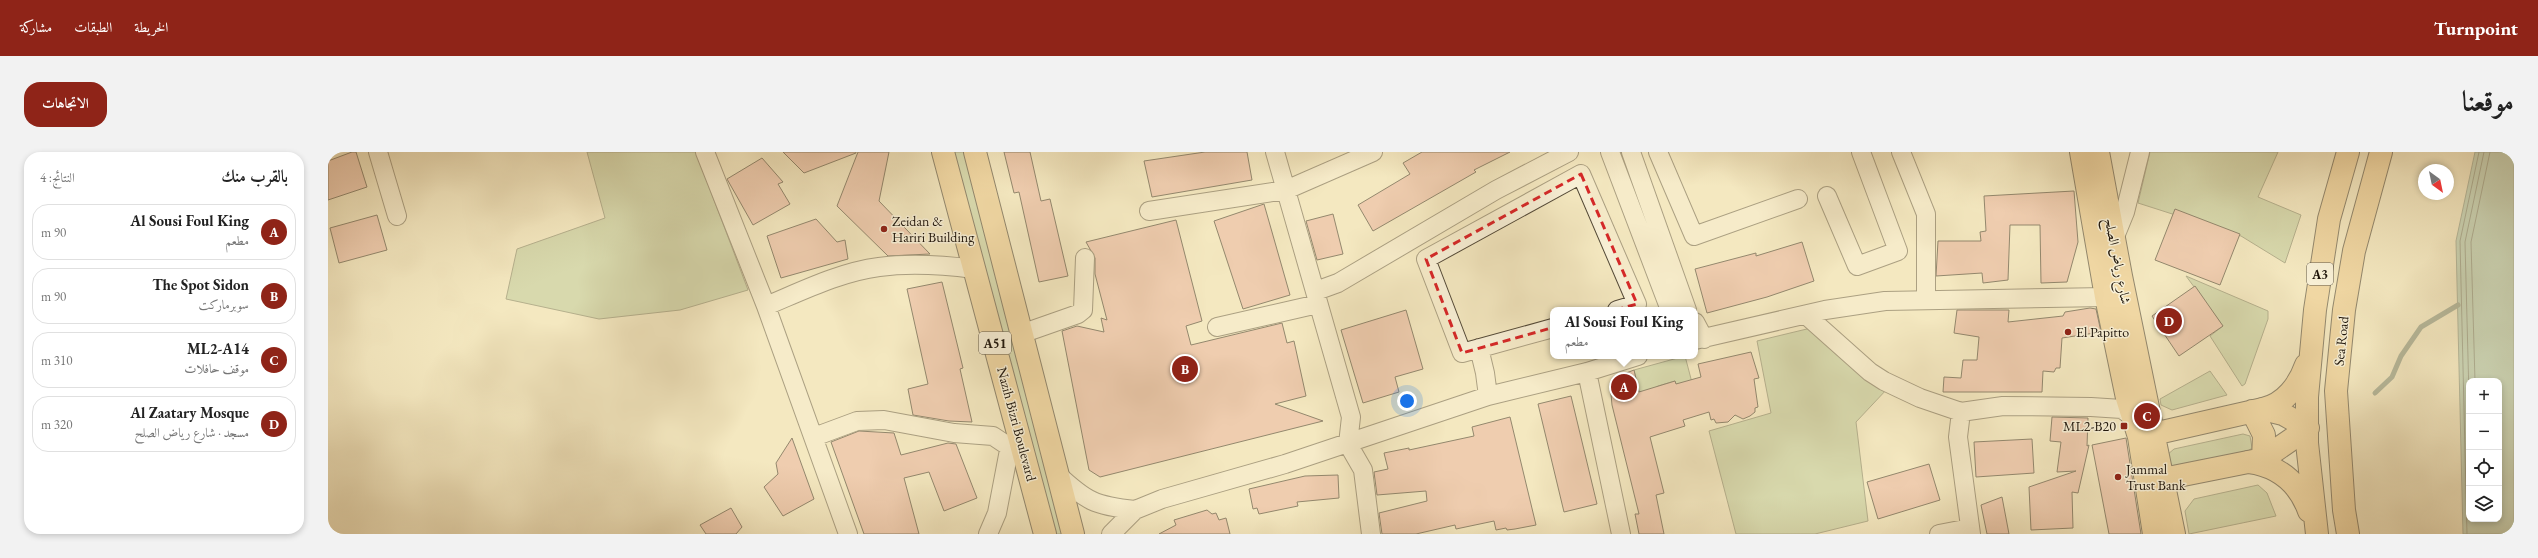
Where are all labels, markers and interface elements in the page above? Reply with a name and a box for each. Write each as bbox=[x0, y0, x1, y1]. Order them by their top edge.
text: Turnpoint bbox=[2434, 16, 2518, 41]
text: مشاركة bbox=[20, 18, 52, 36]
text: الطبقات bbox=[74, 18, 112, 36]
text: الخريطة bbox=[134, 18, 168, 36]
button: الاتجاهات bbox=[24, 82, 107, 127]
text: موقعنا bbox=[2462, 83, 2514, 119]
north arrow bbox=[2418, 164, 2454, 200]
text: بالقرب منك bbox=[221, 165, 288, 187]
text: النتائج: 4 bbox=[40, 169, 75, 186]
text: Al Sousi Foul King bbox=[130, 211, 249, 230]
place label: Zeidan & Hariri Building bbox=[892, 212, 975, 246]
street label: شارع رياض الصلح bbox=[2097, 216, 2135, 306]
text: 90 m bbox=[41, 224, 66, 241]
text: A bbox=[269, 224, 279, 241]
marker: Zeidan & Hariri Building bbox=[879, 224, 889, 234]
text: مطعم bbox=[225, 232, 249, 249]
road number: A3 bbox=[2307, 263, 2333, 285]
text: The Spot Sidon bbox=[152, 275, 249, 294]
text: 90 m bbox=[41, 288, 66, 305]
text: B bbox=[270, 288, 278, 305]
text: سوبرماركت bbox=[199, 296, 249, 313]
pin: D bbox=[2156, 306, 2182, 336]
popup bbox=[1550, 307, 1698, 359]
text: Al Sousi Foul King bbox=[1565, 312, 1683, 331]
street label: Sea Road bbox=[2329, 314, 2353, 367]
place label: El Papitto bbox=[2076, 323, 2129, 341]
marker: El Papitto bbox=[2063, 327, 2073, 337]
road number: A51 bbox=[979, 332, 1011, 354]
text: مطعم bbox=[1565, 333, 1588, 350]
text: ML2-A14 bbox=[187, 339, 249, 358]
text: 310 m bbox=[41, 352, 72, 369]
text: C bbox=[269, 352, 279, 369]
pin: B bbox=[1172, 354, 1198, 384]
text: موقف حافلات bbox=[184, 360, 249, 377]
street label: Nazih Bizri Boulevard bbox=[993, 365, 1041, 484]
pin: A bbox=[1611, 372, 1637, 402]
map controls bbox=[2466, 378, 2502, 522]
button: + bbox=[2466, 378, 2502, 414]
your location bbox=[1397, 391, 1417, 411]
pin: C bbox=[2134, 401, 2160, 431]
text: Al Zaatary Mosque bbox=[130, 403, 249, 422]
button: − bbox=[2466, 414, 2502, 450]
text: 320 m bbox=[41, 416, 72, 433]
text: D bbox=[269, 416, 279, 433]
place label: ML2-B20 bbox=[2063, 417, 2116, 435]
marker: ML2-B20 bbox=[2119, 421, 2129, 431]
text: مسجد · شارع رياض الصلح bbox=[135, 424, 249, 441]
button: locate bbox=[2466, 450, 2502, 486]
place label: Jammal Trust Bank bbox=[2125, 460, 2186, 494]
marker: Jammal Trust Bank bbox=[2113, 472, 2123, 482]
button: layers bbox=[2466, 486, 2502, 522]

